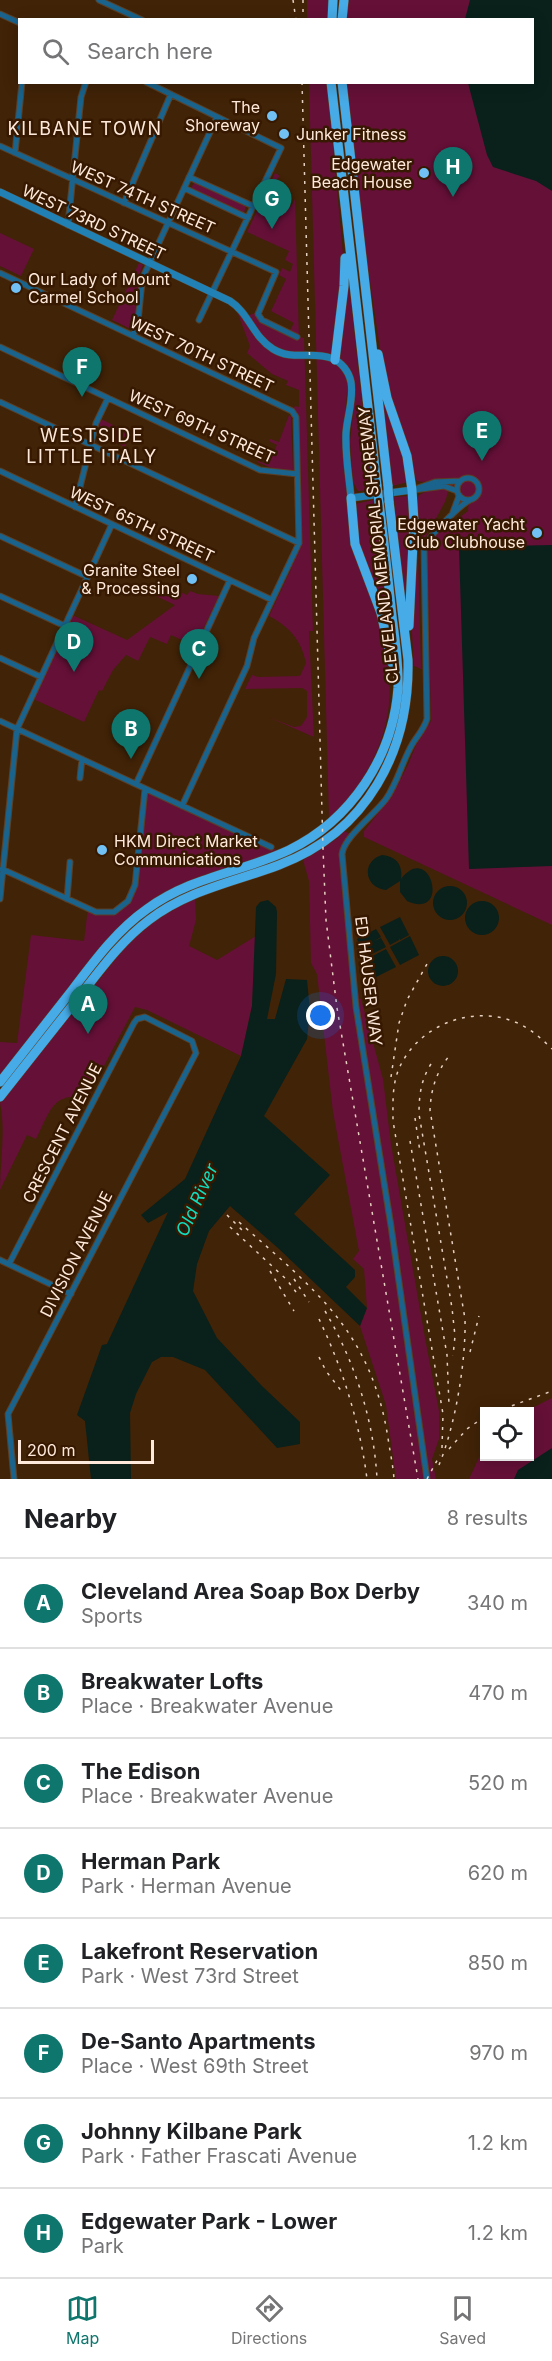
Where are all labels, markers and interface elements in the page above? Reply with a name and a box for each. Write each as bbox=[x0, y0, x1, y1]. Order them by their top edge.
search box bbox=[18, 18, 534, 84]
icon: search bbox=[39, 35, 72, 68]
text: Search here bbox=[87, 38, 213, 64]
place label: The Shoreway bbox=[185, 97, 260, 135]
marker: The Shoreway bbox=[265, 109, 279, 123]
district label: KILBANE TOWN bbox=[8, 118, 162, 139]
place label: Junker Fitness bbox=[296, 124, 407, 144]
marker: Junker Fitness bbox=[277, 127, 291, 141]
pin: H bbox=[434, 148, 472, 197]
place label: Edgewater Beach House bbox=[311, 154, 412, 192]
street label: WEST 74TH STREET bbox=[68, 156, 218, 238]
marker: Edgewater Beach House bbox=[417, 166, 431, 180]
street label: WEST 73RD STREET bbox=[19, 180, 169, 264]
pin: G bbox=[252, 180, 292, 229]
place label: Our Lady of Mount Carmel School bbox=[28, 269, 170, 307]
marker: Our Lady of Mount Carmel School bbox=[9, 281, 23, 295]
street label: WEST 70TH STREET bbox=[127, 312, 277, 396]
pin: F bbox=[62, 348, 101, 397]
street label: WEST 69TH STREET bbox=[126, 385, 278, 467]
street label: CLEVELAND MEMORIAL SHOREWAY bbox=[353, 405, 403, 685]
pin: E bbox=[462, 412, 502, 461]
district label: WESTSIDE LITTLE ITALY bbox=[26, 425, 158, 467]
street label: WEST 65TH STREET bbox=[66, 482, 218, 566]
place label: Edgewater Yacht Club Clubhouse bbox=[397, 514, 525, 552]
marker: Edgewater Yacht Club Clubhouse bbox=[530, 526, 544, 540]
place label: Granite Steel & Processing bbox=[81, 560, 180, 598]
marker: Granite Steel & Processing bbox=[185, 572, 199, 586]
pin: D bbox=[54, 622, 94, 672]
pin: C bbox=[180, 630, 218, 679]
pin: B bbox=[112, 710, 150, 759]
place label: HKM Direct Market Communications bbox=[114, 831, 258, 869]
marker: HKM Direct Market Communications bbox=[95, 843, 109, 857]
street label: ED HAUSER WAY bbox=[351, 915, 387, 1047]
pin: A bbox=[68, 984, 107, 1034]
your location bbox=[306, 1001, 335, 1030]
street label: CRESCENT AVENUE bbox=[18, 1060, 106, 1206]
water label: Old River bbox=[171, 1159, 222, 1239]
street label: DIVISION AVENUE bbox=[36, 1188, 116, 1320]
map controls bbox=[480, 1407, 534, 1461]
button: locate bbox=[480, 1407, 534, 1461]
scale bar bbox=[18, 1437, 154, 1464]
text: 200 m bbox=[27, 1440, 75, 1460]
text: Nearby bbox=[24, 1503, 117, 1534]
text: 8 results bbox=[447, 1506, 528, 1530]
text: Cleveland Area Soap Box Derby bbox=[81, 1578, 420, 1604]
text: A bbox=[36, 1591, 51, 1615]
text: 340 m bbox=[467, 1591, 528, 1615]
text: Sports bbox=[81, 1604, 143, 1628]
text: Breakwater Lofts bbox=[81, 1668, 263, 1694]
text: B bbox=[37, 1681, 50, 1705]
text: 470 m bbox=[468, 1681, 528, 1705]
text: Place · Breakwater Avenue bbox=[81, 1694, 333, 1718]
text: The Edison bbox=[81, 1758, 200, 1784]
text: C bbox=[36, 1771, 51, 1795]
text: 520 m bbox=[468, 1771, 528, 1795]
text: Place · Breakwater Avenue bbox=[81, 1784, 333, 1808]
text: Herman Park bbox=[81, 1848, 220, 1874]
text: D bbox=[36, 1861, 51, 1885]
text: 620 m bbox=[468, 1861, 528, 1885]
text: Park · Herman Avenue bbox=[81, 1874, 292, 1898]
text: Lakefront Reservation bbox=[81, 1938, 318, 1964]
text: E bbox=[37, 1951, 50, 1975]
text: 850 m bbox=[468, 1951, 528, 1975]
text: Park · West 73rd Street bbox=[81, 1964, 299, 1988]
text: De-Santo Apartments bbox=[81, 2028, 316, 2054]
text: F bbox=[38, 2041, 49, 2065]
text: 970 m bbox=[469, 2041, 528, 2065]
text: Place · West 69th Street bbox=[81, 2054, 309, 2078]
text: Johnny Kilbane Park bbox=[81, 2118, 302, 2144]
text: G bbox=[36, 2131, 51, 2155]
text: 1.2 km bbox=[468, 2131, 528, 2155]
text: Park · Father Frascati Avenue bbox=[81, 2144, 357, 2168]
text: Edgewater Park - Lower bbox=[81, 2208, 337, 2234]
text: H bbox=[36, 2221, 51, 2245]
text: 1.2 km bbox=[468, 2221, 528, 2245]
text: Park bbox=[81, 2234, 124, 2258]
tab: Map bbox=[66, 2292, 99, 2348]
tab: Directions bbox=[231, 2292, 307, 2348]
tab: Saved bbox=[439, 2292, 486, 2348]

